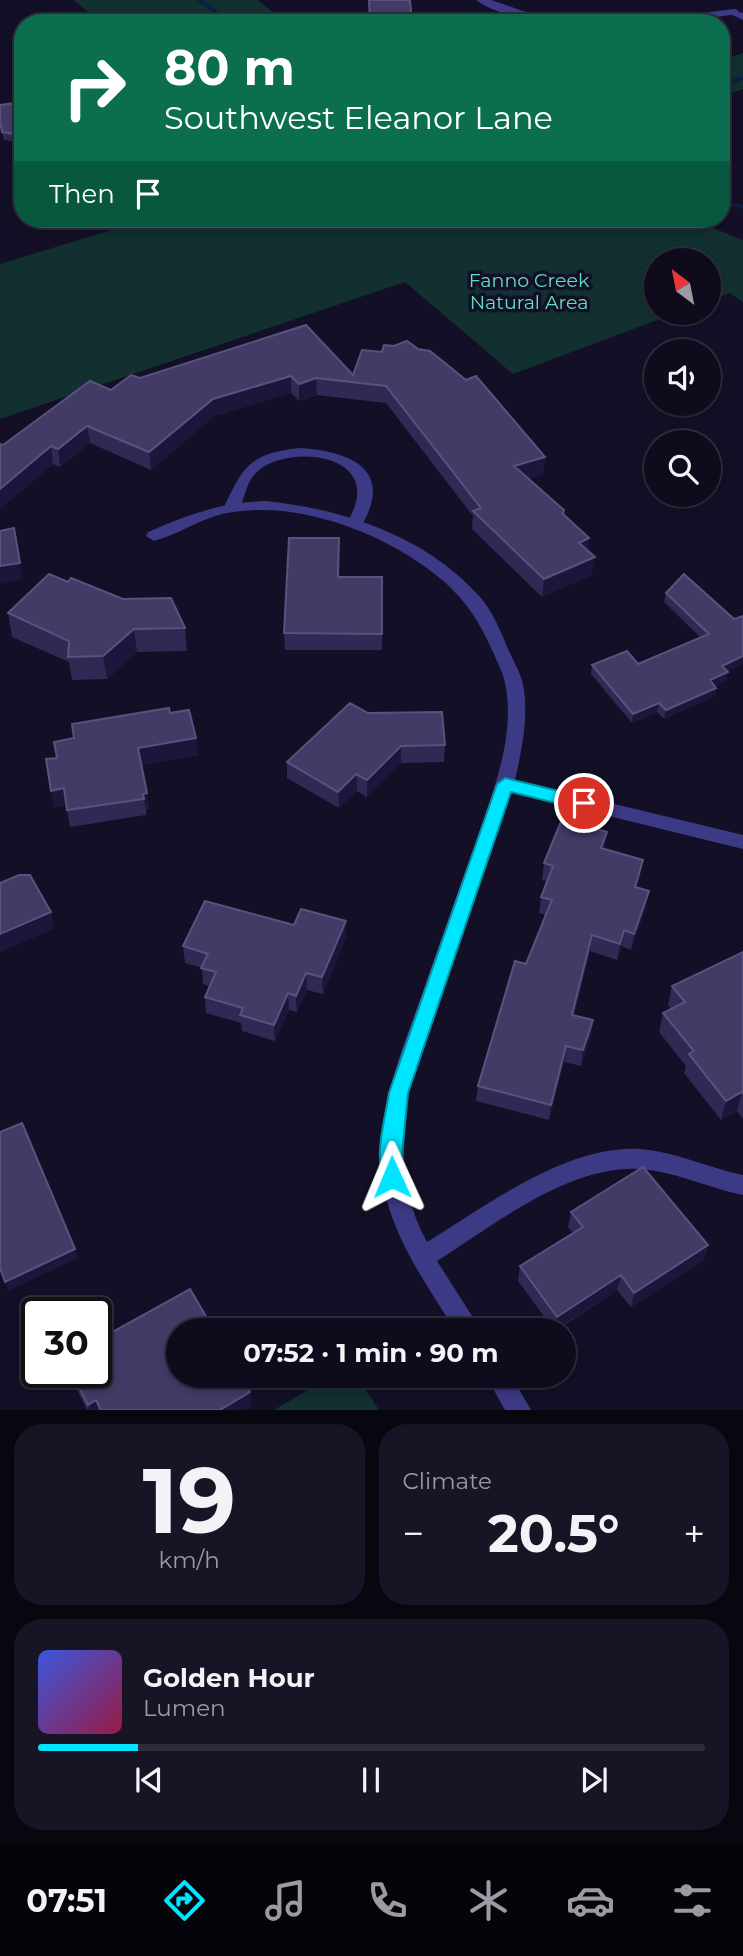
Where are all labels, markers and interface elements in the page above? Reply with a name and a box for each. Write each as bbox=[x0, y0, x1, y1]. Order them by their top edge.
text: 80 m bbox=[164, 38, 295, 97]
icon: right bbox=[49, 42, 140, 133]
text: Southwest Eleanor Lane bbox=[164, 98, 553, 137]
icon: arrive bbox=[129, 175, 167, 213]
text: Then bbox=[49, 178, 115, 210]
north arrow bbox=[644, 248, 721, 326]
map controls bbox=[644, 248, 721, 507]
park label: Fanno Creek Natural Area bbox=[469, 269, 590, 314]
button: sound bbox=[644, 339, 721, 416]
button: search bbox=[644, 430, 721, 507]
pin bbox=[554, 773, 614, 833]
icon: arrive bbox=[565, 784, 603, 822]
position arrow bbox=[355, 1140, 429, 1214]
speed limit sign: 30 bbox=[21, 1297, 112, 1388]
text: 07:52 · 1 min · 90 m bbox=[243, 1337, 499, 1369]
text: 19 bbox=[142, 1445, 236, 1556]
text: Climate bbox=[403, 1467, 492, 1495]
text: 20.5° bbox=[488, 1502, 619, 1565]
text: − bbox=[403, 1510, 424, 1557]
text: + bbox=[683, 1510, 705, 1557]
text: km/h bbox=[159, 1546, 220, 1574]
text: Golden Hour bbox=[143, 1662, 315, 1694]
text: Lumen bbox=[143, 1694, 226, 1722]
icon: previous bbox=[130, 1761, 168, 1799]
icon: pause bbox=[352, 1761, 390, 1799]
icon: next bbox=[575, 1761, 613, 1799]
icon: directions bbox=[160, 1876, 209, 1925]
icon: music bbox=[261, 1876, 310, 1925]
icon: phone bbox=[363, 1876, 412, 1925]
icon: climate bbox=[464, 1876, 513, 1925]
icon: car bbox=[566, 1876, 615, 1925]
icon: filters bbox=[668, 1876, 717, 1925]
text: 07:51 bbox=[26, 1881, 107, 1920]

